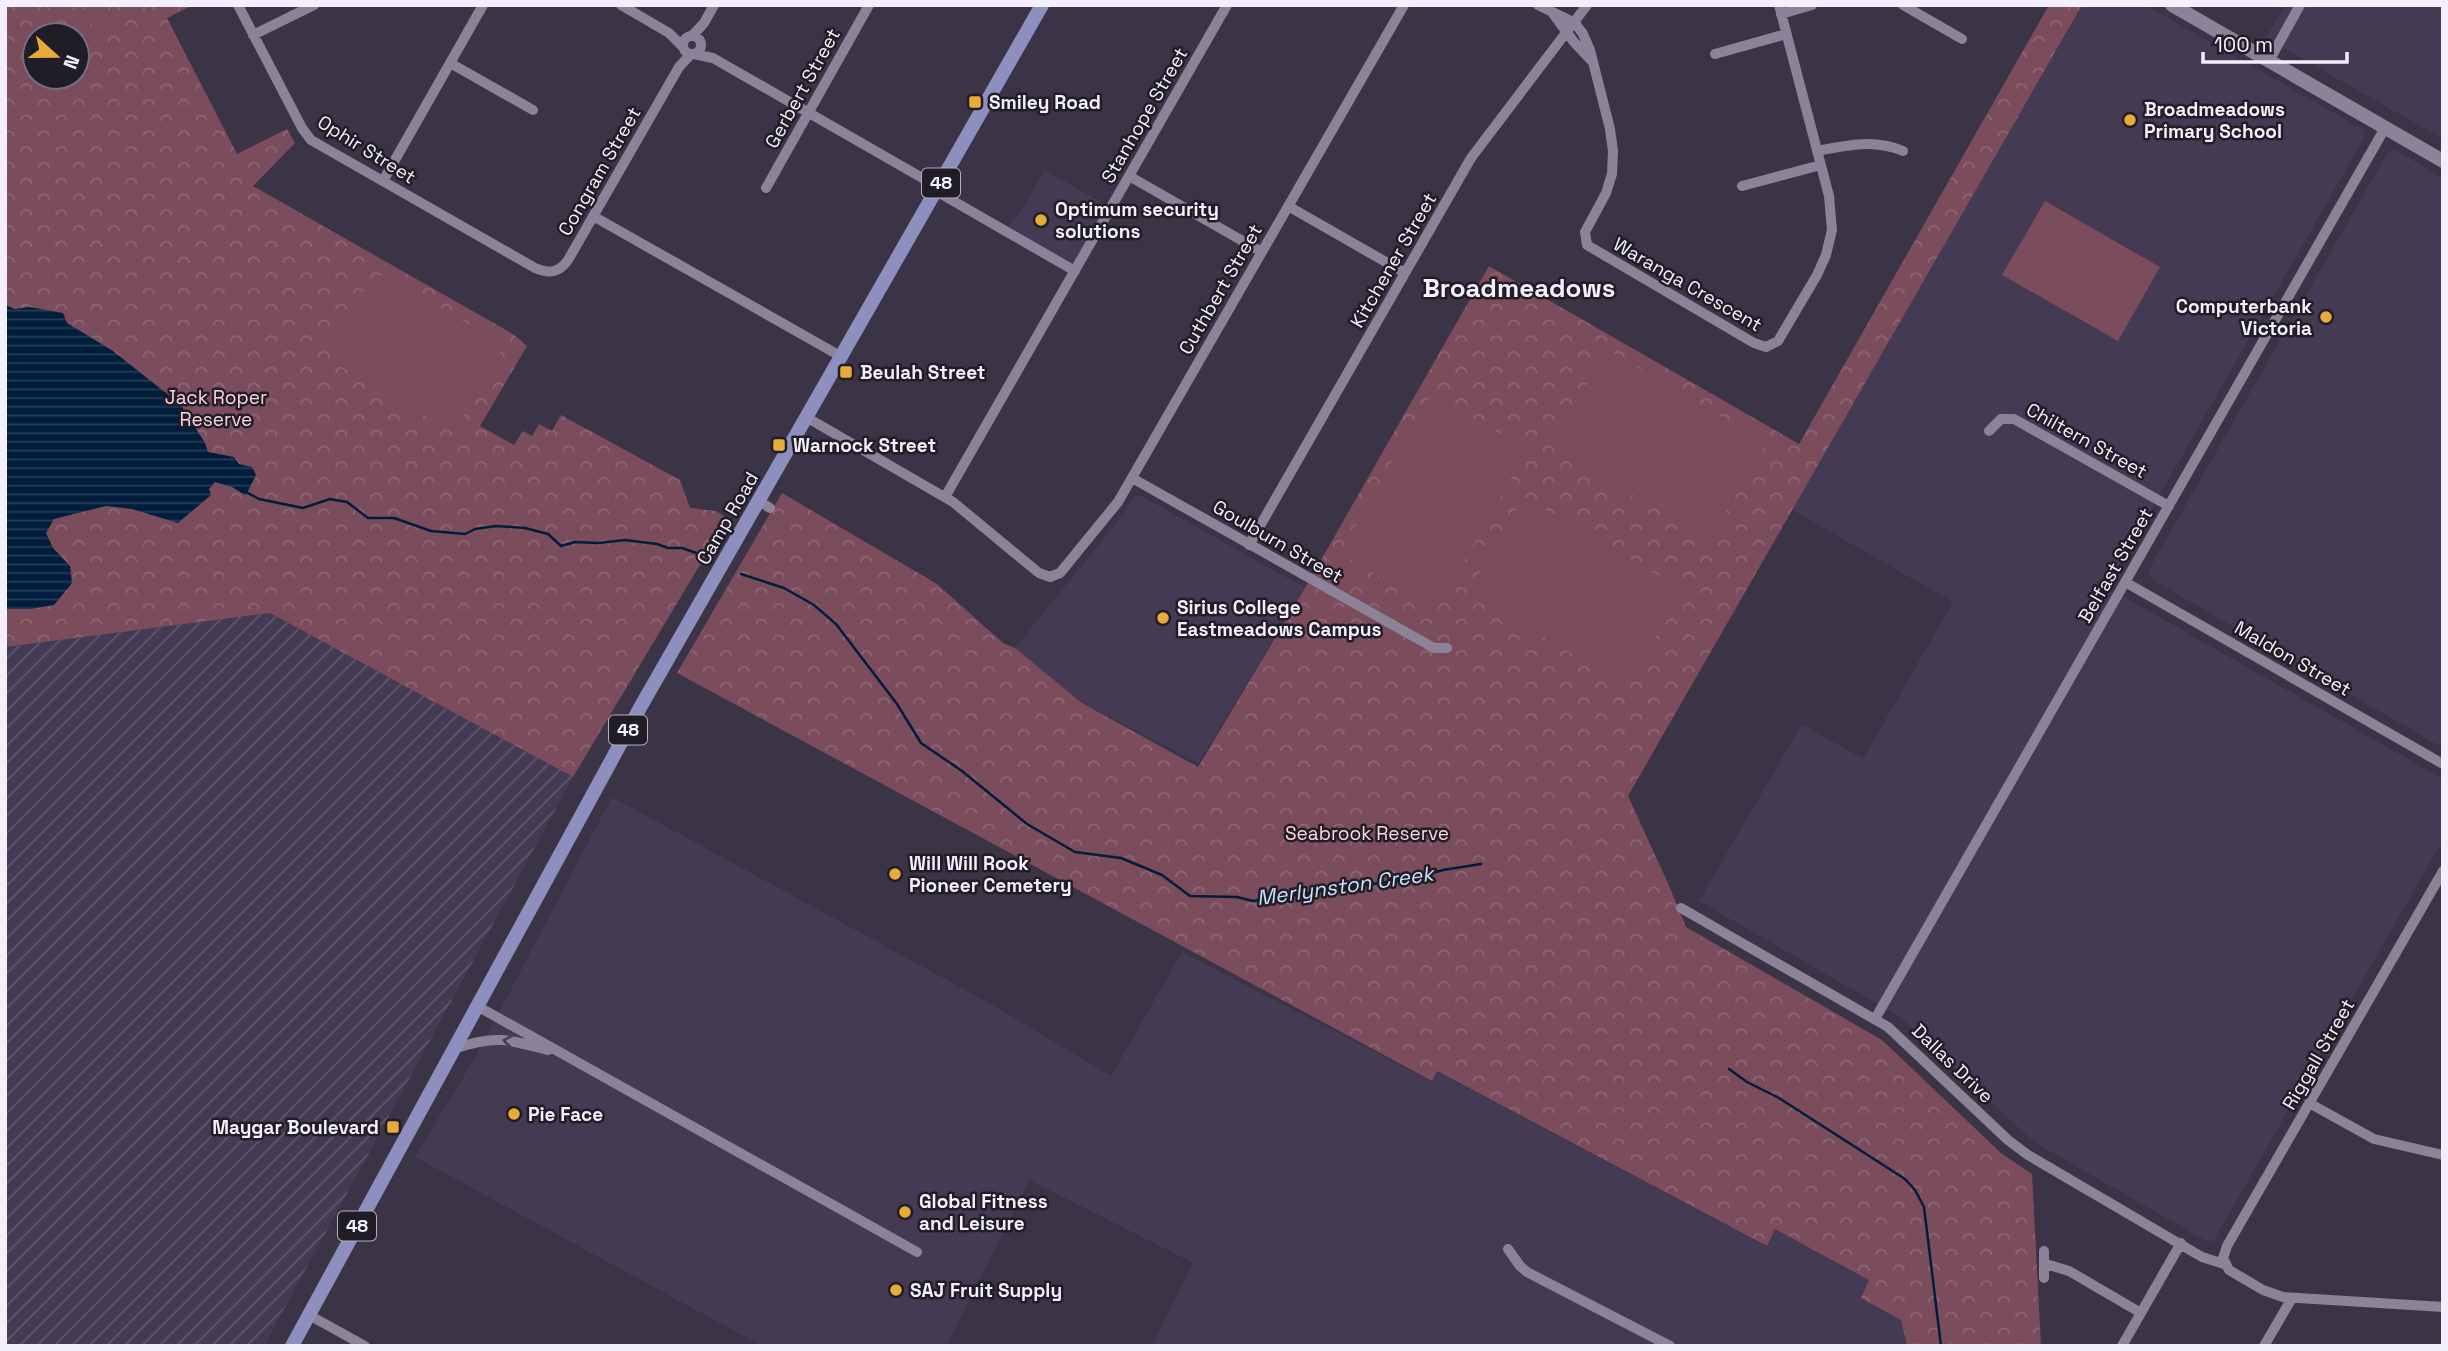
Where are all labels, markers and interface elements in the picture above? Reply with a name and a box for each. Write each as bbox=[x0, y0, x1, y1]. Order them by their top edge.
north arrow bbox=[21, 21, 91, 91]
scale bar bbox=[2203, 21, 2346, 65]
street label: Gerbert Street bbox=[759, 24, 846, 153]
text: 100 m bbox=[2214, 31, 2273, 58]
street label: Stanhope Street bbox=[1095, 43, 1193, 188]
text: N bbox=[57, 51, 85, 72]
place label: Smiley Road bbox=[989, 90, 1101, 115]
marker: Smiley Road bbox=[967, 94, 983, 110]
place label: Broadmeadows Primary School bbox=[2144, 97, 2285, 144]
street label: Congram Street bbox=[552, 102, 646, 240]
street label: Ophir Street bbox=[313, 109, 421, 190]
marker: Broadmeadows Primary School bbox=[2122, 112, 2138, 128]
road number: 48 bbox=[922, 168, 960, 198]
street label: Kitchener Street bbox=[1345, 188, 1442, 332]
place label: Optimum security solutions bbox=[1055, 197, 1219, 244]
marker: Optimum security solutions bbox=[1033, 212, 1049, 228]
street label: Cuthbert Street bbox=[1173, 220, 1268, 359]
street label: Waranga Crescent bbox=[1609, 232, 1767, 337]
district label: Broadmeadows bbox=[1423, 271, 1615, 305]
place label: Computerbank Victoria bbox=[2176, 294, 2312, 341]
marker: Computerbank Victoria bbox=[2318, 309, 2334, 325]
place label: Beulah Street bbox=[860, 360, 986, 385]
marker: Beulah Street bbox=[838, 364, 854, 380]
park label: Jack Roper Reserve bbox=[165, 385, 267, 432]
street label: Chiltern Street bbox=[2022, 397, 2152, 484]
place label: Warnock Street bbox=[793, 433, 936, 458]
marker: Warnock Street bbox=[771, 437, 787, 453]
street label: Camp Road bbox=[691, 467, 764, 569]
street label: Goulburn Street bbox=[1208, 494, 1347, 589]
street label: Belfast Street bbox=[2072, 503, 2159, 627]
place label: Sirius College Eastmeadows Campus bbox=[1177, 595, 1382, 642]
marker: Sirius College Eastmeadows Campus bbox=[1155, 610, 1171, 626]
street label: Maldon Street bbox=[2230, 615, 2356, 702]
road number: 48 bbox=[609, 716, 647, 744]
park label: Seabrook Reserve bbox=[1285, 821, 1449, 846]
place label: Will Will Rook Pioneer Cemetery bbox=[909, 851, 1072, 898]
water label: Merlynston Creek bbox=[1255, 859, 1438, 911]
marker: Will Will Rook Pioneer Cemetery bbox=[887, 866, 903, 882]
street label: Riggall Street bbox=[2277, 994, 2360, 1114]
street label: Dallas Drive bbox=[1907, 1018, 1999, 1109]
one-way arrow bbox=[502, 1034, 514, 1049]
place label: Pie Face bbox=[528, 1102, 603, 1127]
marker: Pie Face bbox=[506, 1106, 522, 1122]
place label: Maygar Boulevard bbox=[212, 1115, 379, 1140]
marker: Maygar Boulevard bbox=[385, 1119, 401, 1135]
place label: Global Fitness and Leisure bbox=[919, 1189, 1048, 1236]
marker: Global Fitness and Leisure bbox=[897, 1204, 913, 1220]
road number: 48 bbox=[338, 1212, 376, 1240]
place label: SAJ Fruit Supply bbox=[910, 1278, 1062, 1303]
marker: SAJ Fruit Supply bbox=[888, 1282, 904, 1298]

